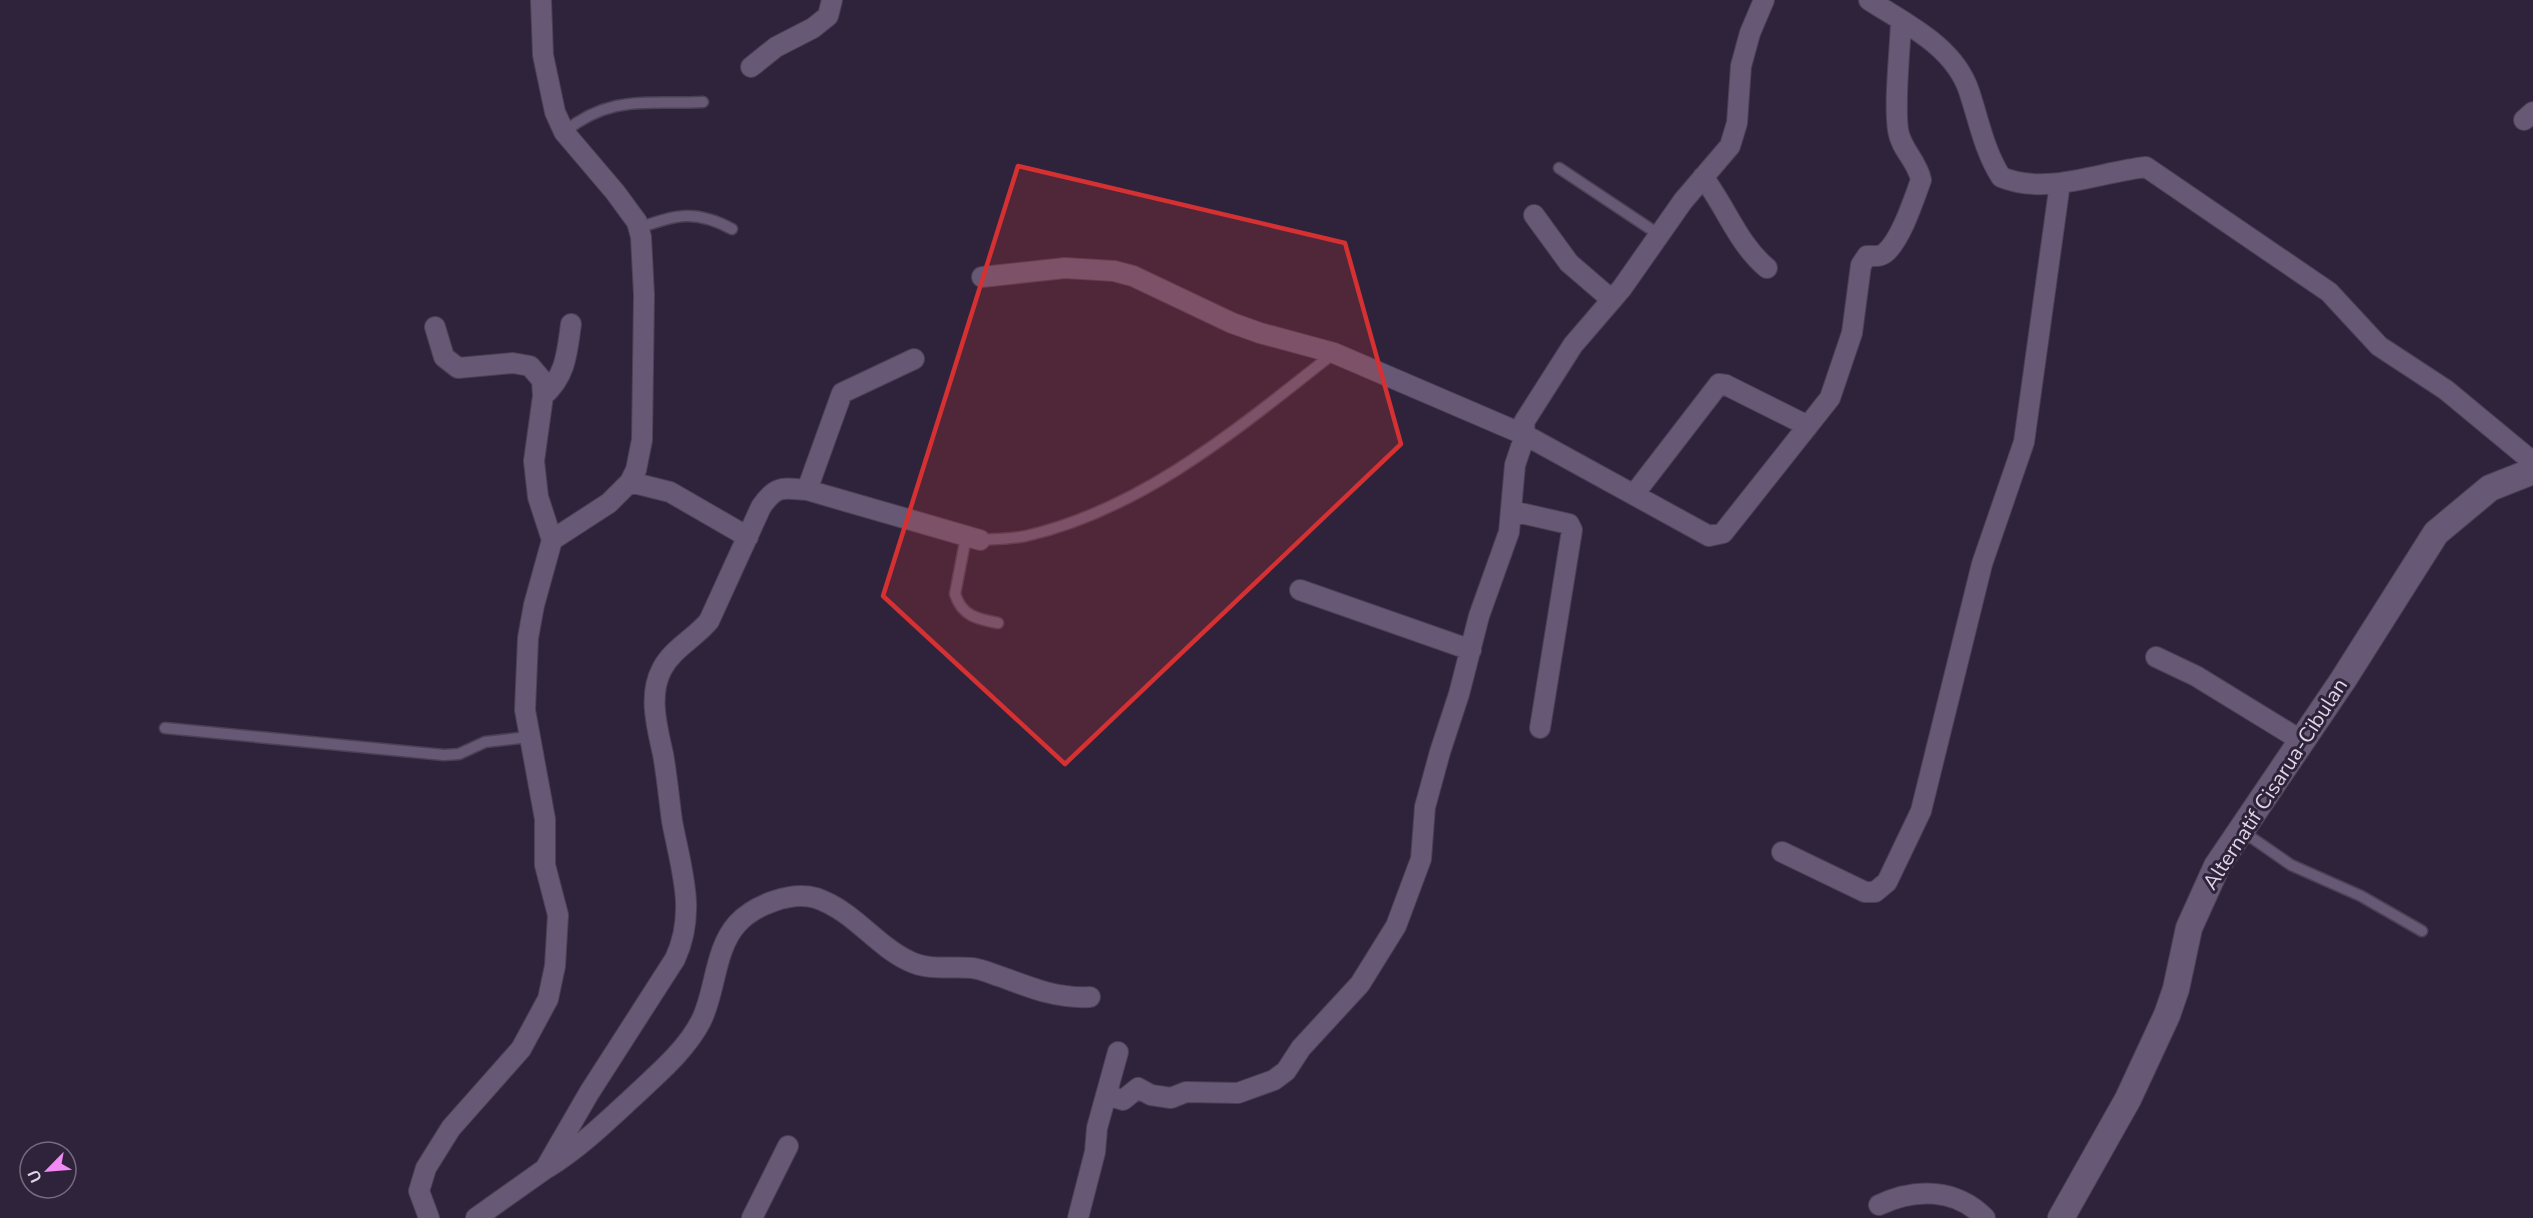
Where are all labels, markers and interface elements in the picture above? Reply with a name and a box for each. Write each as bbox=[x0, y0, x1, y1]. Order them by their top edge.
street label: Alternatif Cisarua-Cibulan bbox=[2196, 673, 2354, 895]
north arrow bbox=[18, 1140, 78, 1200]
text: U bbox=[23, 1166, 48, 1186]

